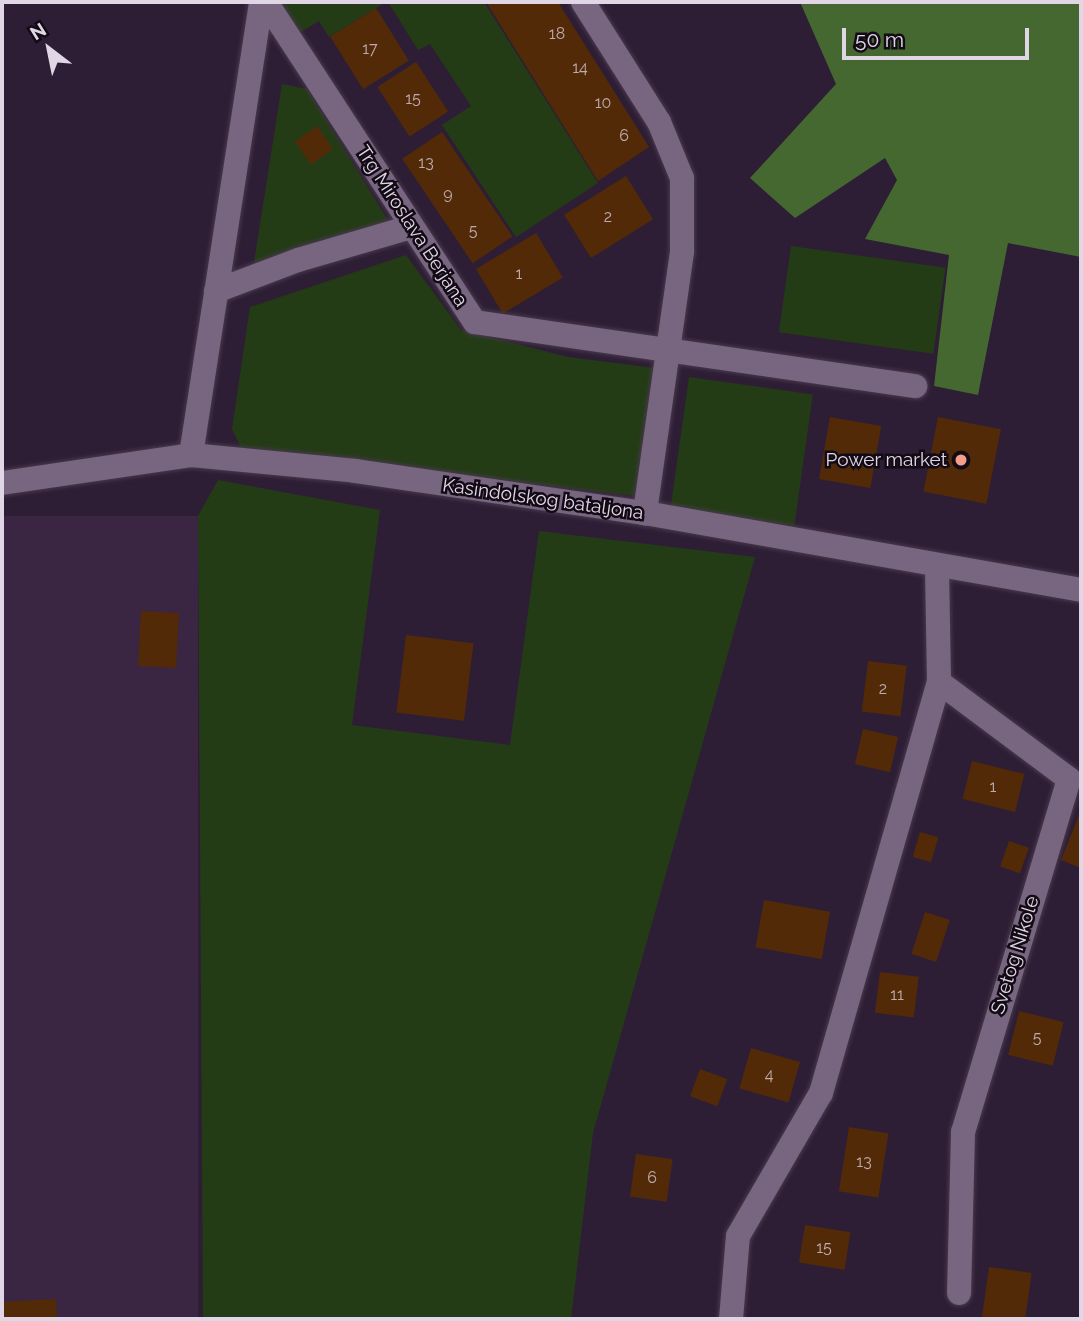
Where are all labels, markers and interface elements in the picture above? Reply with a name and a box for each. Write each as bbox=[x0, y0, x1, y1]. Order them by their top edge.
north arrow bbox=[14, 14, 84, 84]
scale bar bbox=[845, 14, 1032, 58]
text: N bbox=[26, 18, 50, 44]
house number: 18 bbox=[549, 24, 565, 44]
text: 50 m bbox=[855, 27, 904, 52]
house number: 17 bbox=[362, 39, 378, 59]
house number: 14 bbox=[572, 58, 588, 78]
house number: 15 bbox=[405, 89, 421, 109]
house number: 10 bbox=[595, 93, 611, 113]
house number: 6 bbox=[619, 126, 629, 146]
street label: Trg Miroslava Berjana bbox=[351, 141, 473, 311]
house number: 13 bbox=[418, 153, 434, 173]
house number: 9 bbox=[443, 184, 453, 204]
house number: 2 bbox=[604, 207, 612, 227]
house number: 5 bbox=[469, 221, 477, 241]
house number: 1 bbox=[516, 264, 522, 284]
place label: Power market bbox=[825, 449, 947, 471]
marker: Power market bbox=[953, 452, 969, 468]
street label: Kasindolskog bataljona bbox=[441, 474, 645, 524]
house number: 2 bbox=[879, 679, 887, 699]
house number: 1 bbox=[990, 777, 996, 797]
street label: Svetog Nikole bbox=[986, 893, 1044, 1017]
house number: 11 bbox=[890, 985, 904, 1005]
house number: 5 bbox=[1033, 1028, 1041, 1048]
house number: 4 bbox=[765, 1065, 773, 1085]
house number: 13 bbox=[856, 1152, 872, 1172]
house number: 6 bbox=[647, 1168, 657, 1188]
house number: 15 bbox=[816, 1238, 832, 1258]

